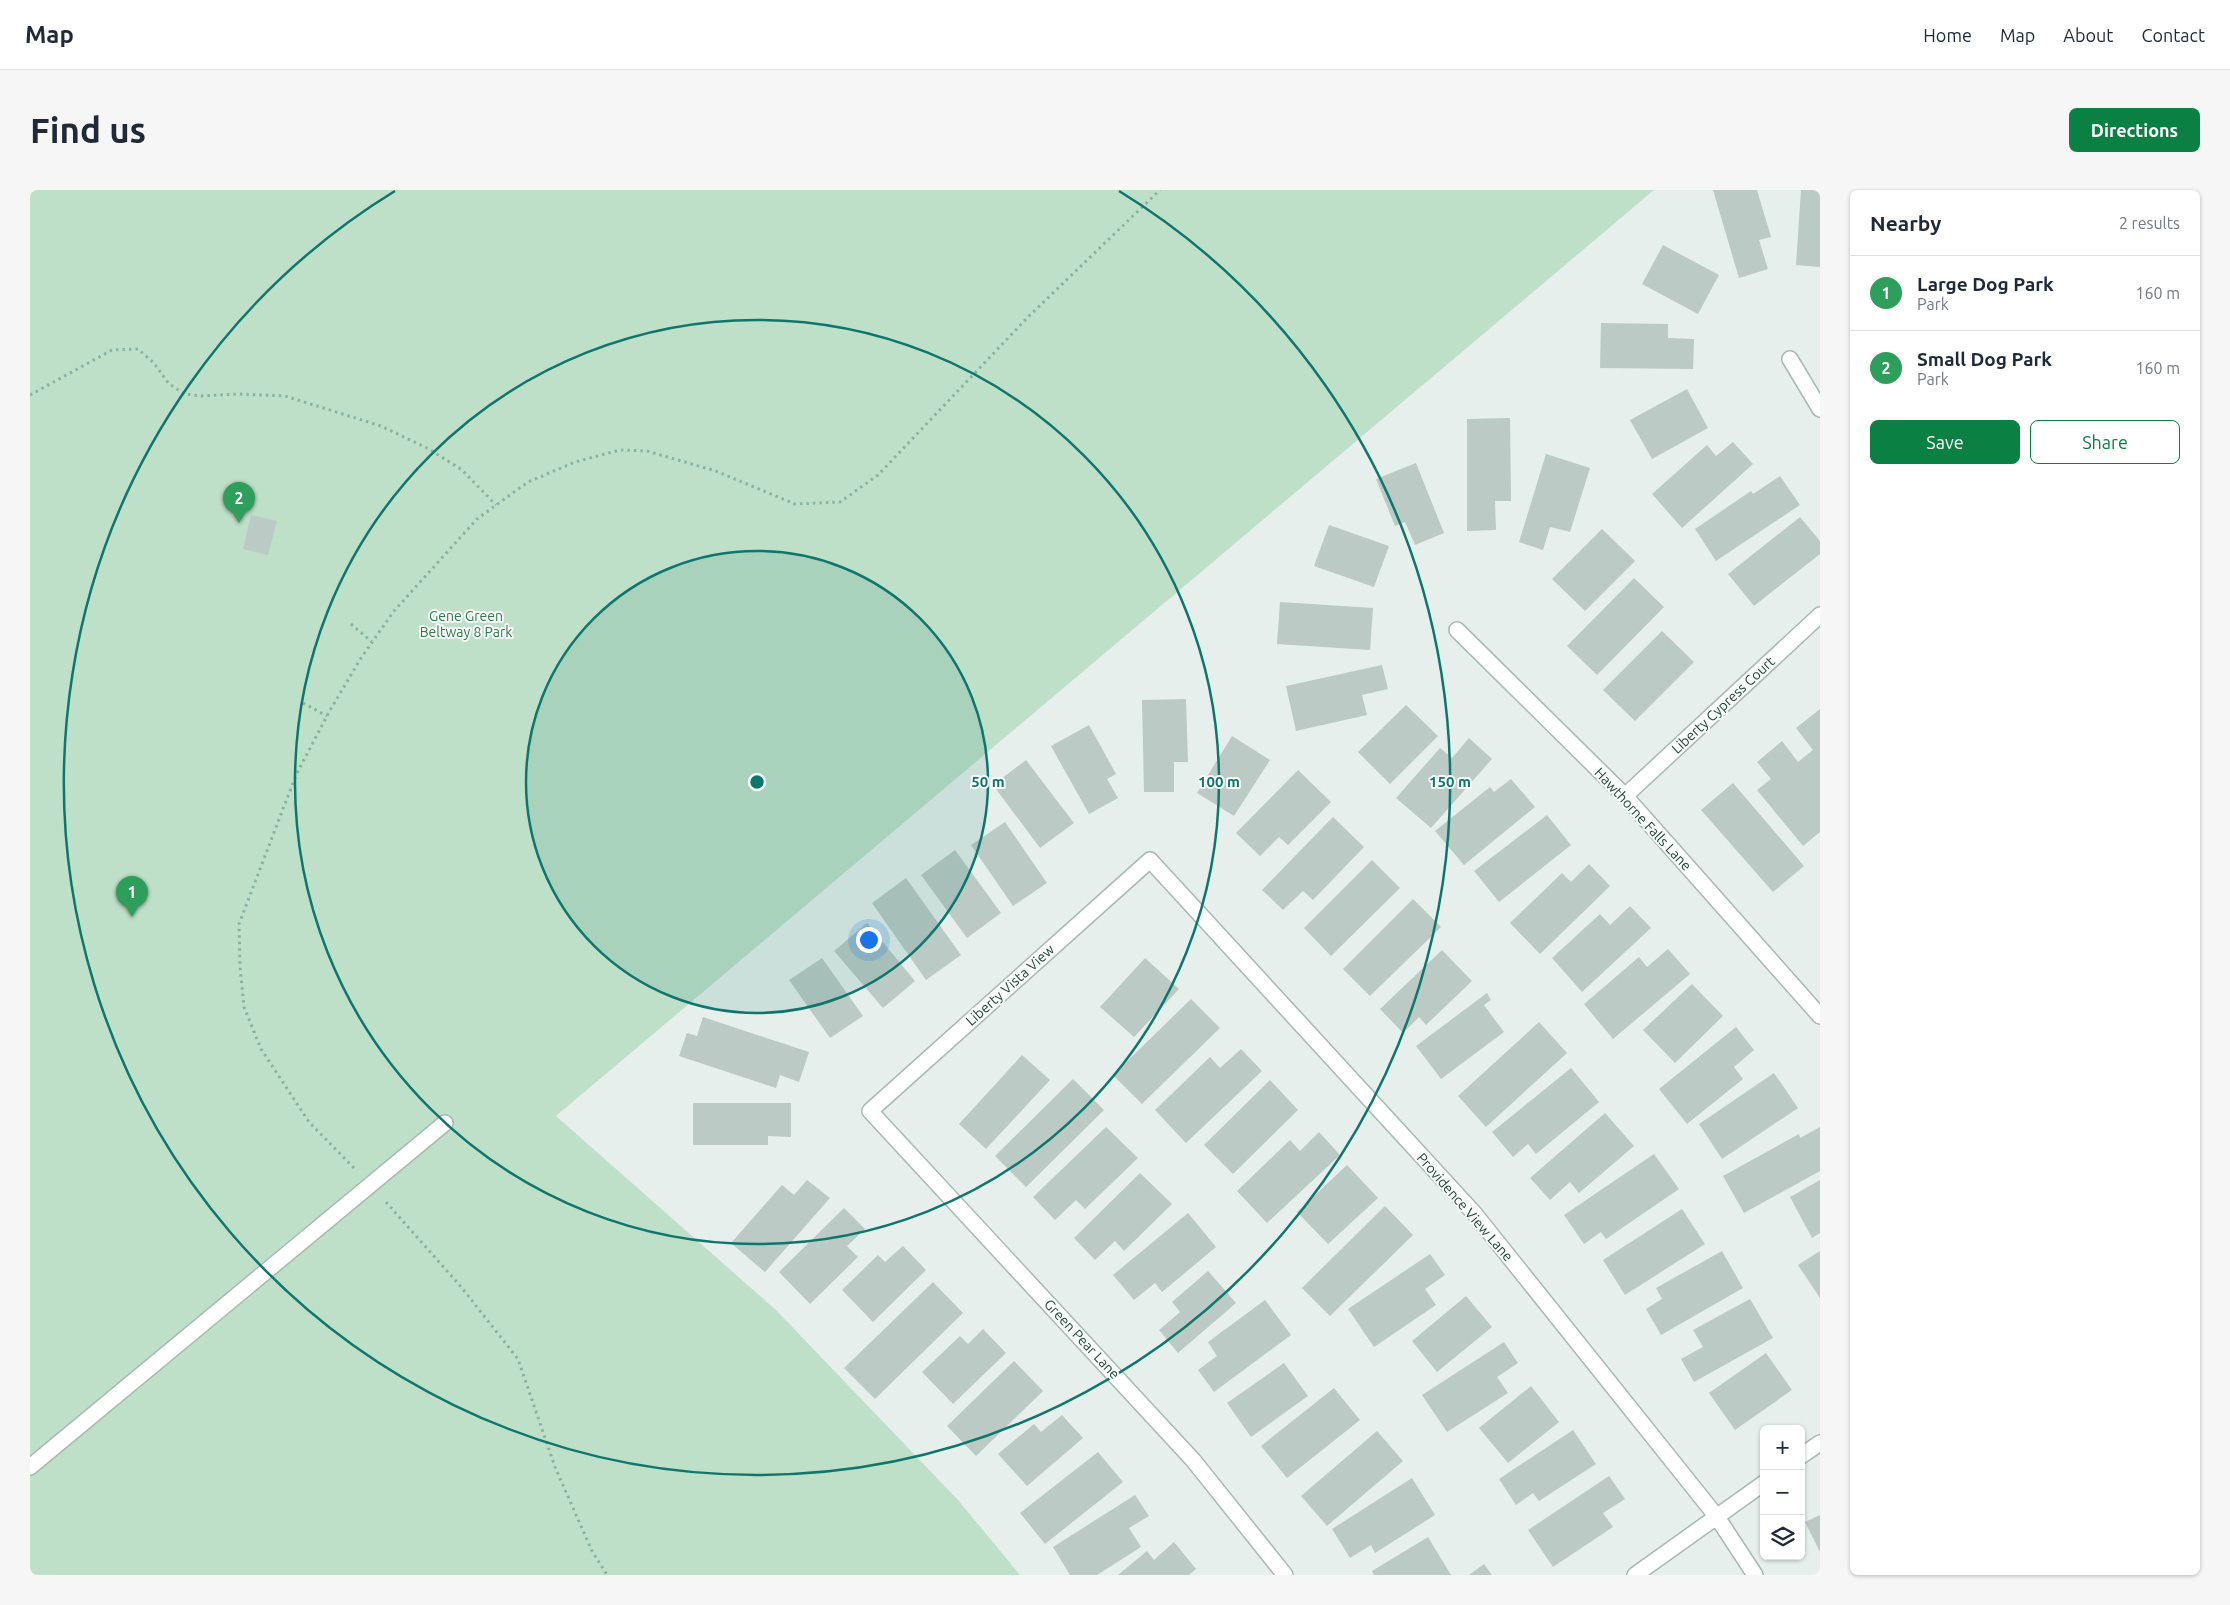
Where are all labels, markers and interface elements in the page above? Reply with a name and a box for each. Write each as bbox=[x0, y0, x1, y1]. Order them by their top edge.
text: Map bbox=[25, 21, 74, 48]
text: Home bbox=[1923, 25, 1972, 45]
text: Map bbox=[2000, 25, 2035, 45]
text: About bbox=[2063, 25, 2113, 45]
text: Contact bbox=[2141, 25, 2205, 45]
button: Directions bbox=[2069, 108, 2200, 152]
text: Find us bbox=[30, 110, 146, 150]
text: Nearby bbox=[1870, 211, 1941, 235]
text: 2 results bbox=[2119, 214, 2180, 232]
text: Large Dog Park bbox=[1917, 273, 2054, 295]
text: 1 bbox=[1881, 284, 1891, 302]
text: 160 m bbox=[2135, 284, 2180, 302]
text: Park bbox=[1917, 295, 1949, 313]
text: Small Dog Park bbox=[1917, 348, 2052, 370]
text: 2 bbox=[1881, 359, 1891, 377]
text: 160 m bbox=[2135, 359, 2180, 377]
text: Park bbox=[1917, 370, 1949, 388]
button: Save bbox=[1870, 420, 2020, 464]
button: Share bbox=[2030, 420, 2180, 464]
pin: 2 bbox=[223, 482, 255, 523]
park label: Gene Green Beltway 8 Park bbox=[420, 608, 512, 640]
street label: Liberty Cypress Court bbox=[1668, 653, 1778, 757]
street label: Hawthorne Falls Lane bbox=[1591, 764, 1695, 874]
centre of rings bbox=[748, 773, 766, 791]
text: 50 m bbox=[971, 773, 1005, 790]
text: 100 m bbox=[1198, 773, 1240, 790]
text: 150 m bbox=[1429, 773, 1471, 790]
pin: 1 bbox=[116, 876, 148, 917]
your location bbox=[856, 927, 882, 953]
street label: Liberty Vista View bbox=[963, 941, 1058, 1029]
street label: Providence View Lane bbox=[1414, 1150, 1516, 1264]
street label: Green Pear Lane bbox=[1041, 1296, 1123, 1382]
map controls bbox=[1760, 1425, 1805, 1560]
button: + bbox=[1760, 1425, 1805, 1470]
button: − bbox=[1760, 1470, 1805, 1515]
button: layers bbox=[1760, 1515, 1805, 1560]

